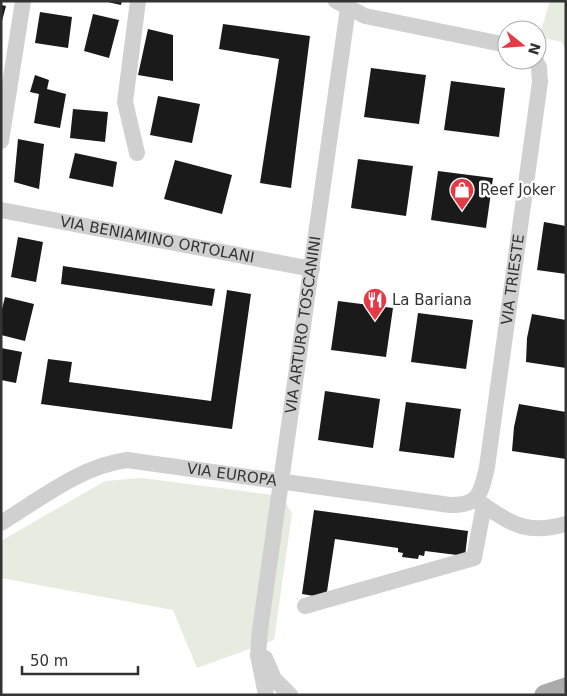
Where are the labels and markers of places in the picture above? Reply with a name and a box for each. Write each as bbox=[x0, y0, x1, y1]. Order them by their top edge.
shop icon: Reef Joker bbox=[449, 177, 475, 211]
place label: Reef Joker bbox=[480, 181, 556, 199]
restaurant icon: La Bariana bbox=[362, 287, 388, 321]
place label: La Bariana bbox=[392, 291, 472, 309]

